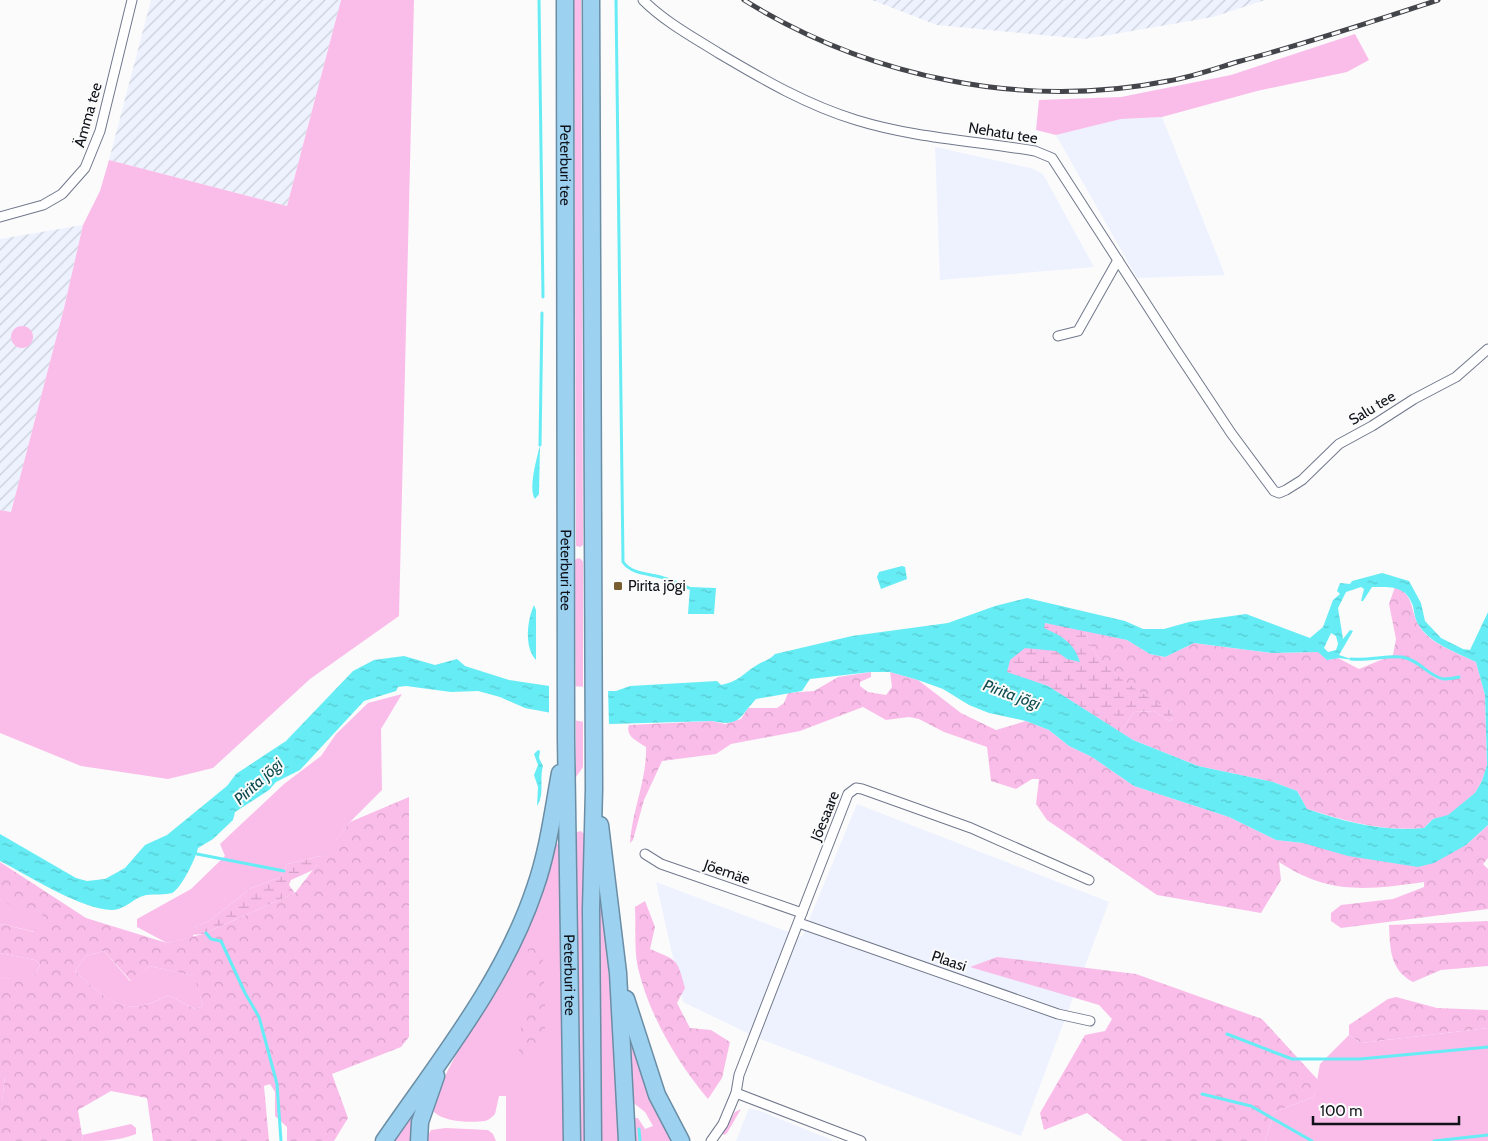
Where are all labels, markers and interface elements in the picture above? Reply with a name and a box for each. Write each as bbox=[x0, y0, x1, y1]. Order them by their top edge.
street label: Ämma tee bbox=[70, 80, 106, 149]
street label: Nehatu tee bbox=[967, 119, 1039, 147]
street label: Peterburi tee bbox=[556, 124, 574, 206]
street label: Salu tee bbox=[1345, 387, 1399, 429]
street label: Peterburi tee bbox=[557, 529, 575, 611]
place label: Pirita jõgi bbox=[628, 577, 686, 595]
marker: Pirita jõgi bbox=[612, 580, 624, 592]
water label: Pirita jõgi bbox=[981, 675, 1044, 714]
water label: Pirita jõgi bbox=[230, 754, 287, 808]
street label: Jõesaare bbox=[806, 788, 843, 845]
street label: Jõemäe bbox=[701, 855, 753, 888]
street label: Peterburi tee bbox=[560, 934, 579, 1016]
street label: Plaasi bbox=[929, 947, 969, 975]
scale bar bbox=[1313, 1094, 1459, 1126]
text: 100 m bbox=[1320, 1102, 1362, 1120]

